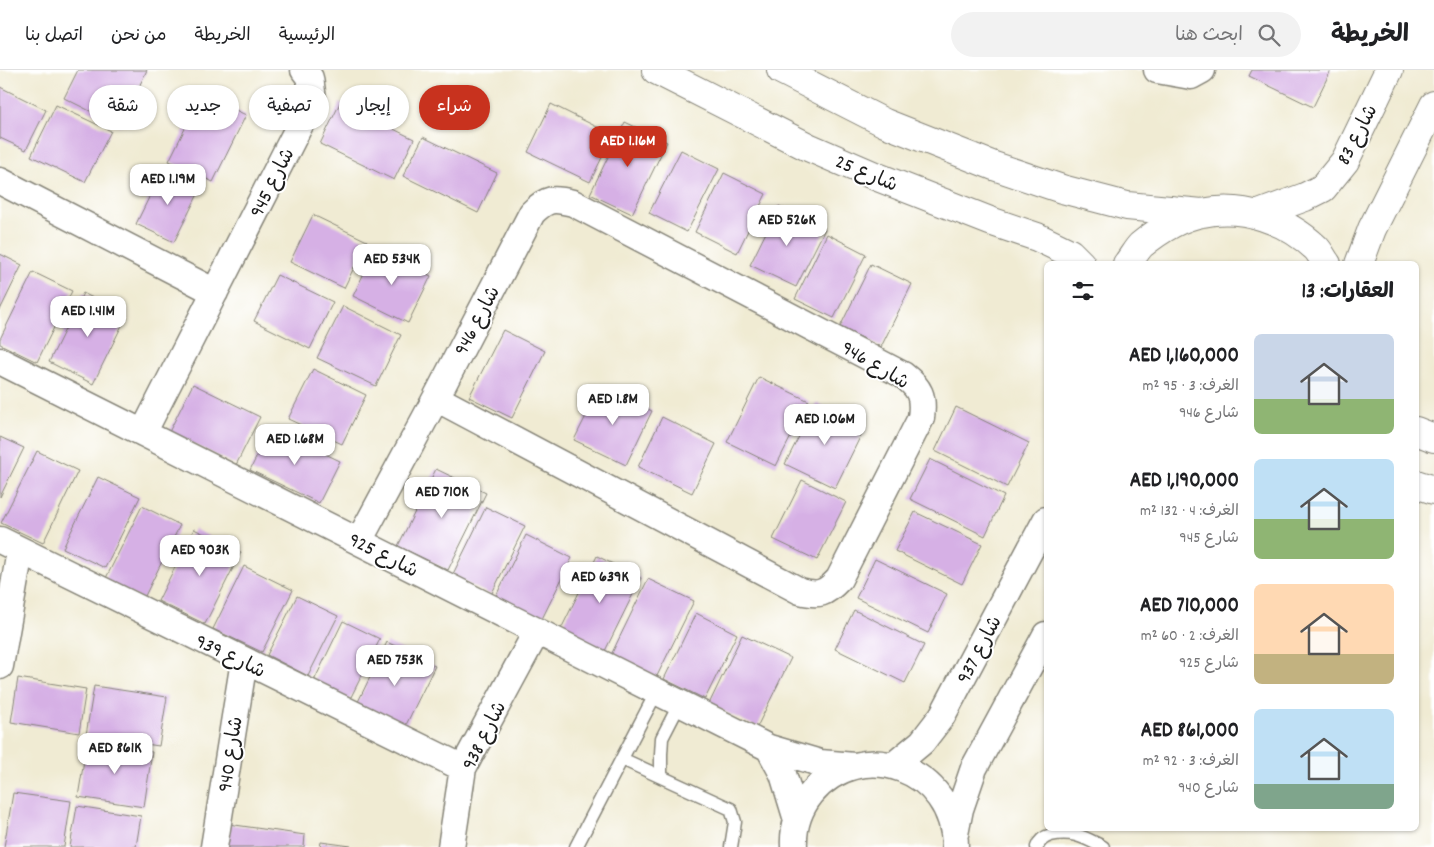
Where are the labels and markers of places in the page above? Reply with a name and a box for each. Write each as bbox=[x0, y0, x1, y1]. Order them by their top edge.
pin: AED 1.16M bbox=[571, 126, 685, 168]
pin: AED 1.19M bbox=[111, 164, 225, 206]
pin: AED 526K bbox=[735, 204, 839, 247]
pin: AED 534K bbox=[340, 244, 444, 286]
pin: AED 1.41M bbox=[31, 296, 145, 338]
pin: AED 1.8M bbox=[561, 384, 665, 426]
pin: AED 1.06M bbox=[768, 404, 882, 446]
pin: AED 1.68M bbox=[238, 424, 352, 466]
pin: AED 710K bbox=[390, 476, 494, 519]
pin: AED 903K bbox=[148, 534, 252, 577]
pin: AED 639K bbox=[548, 562, 652, 604]
pin: AED 753K bbox=[343, 644, 447, 687]
pin: AED 861K bbox=[63, 732, 167, 775]

